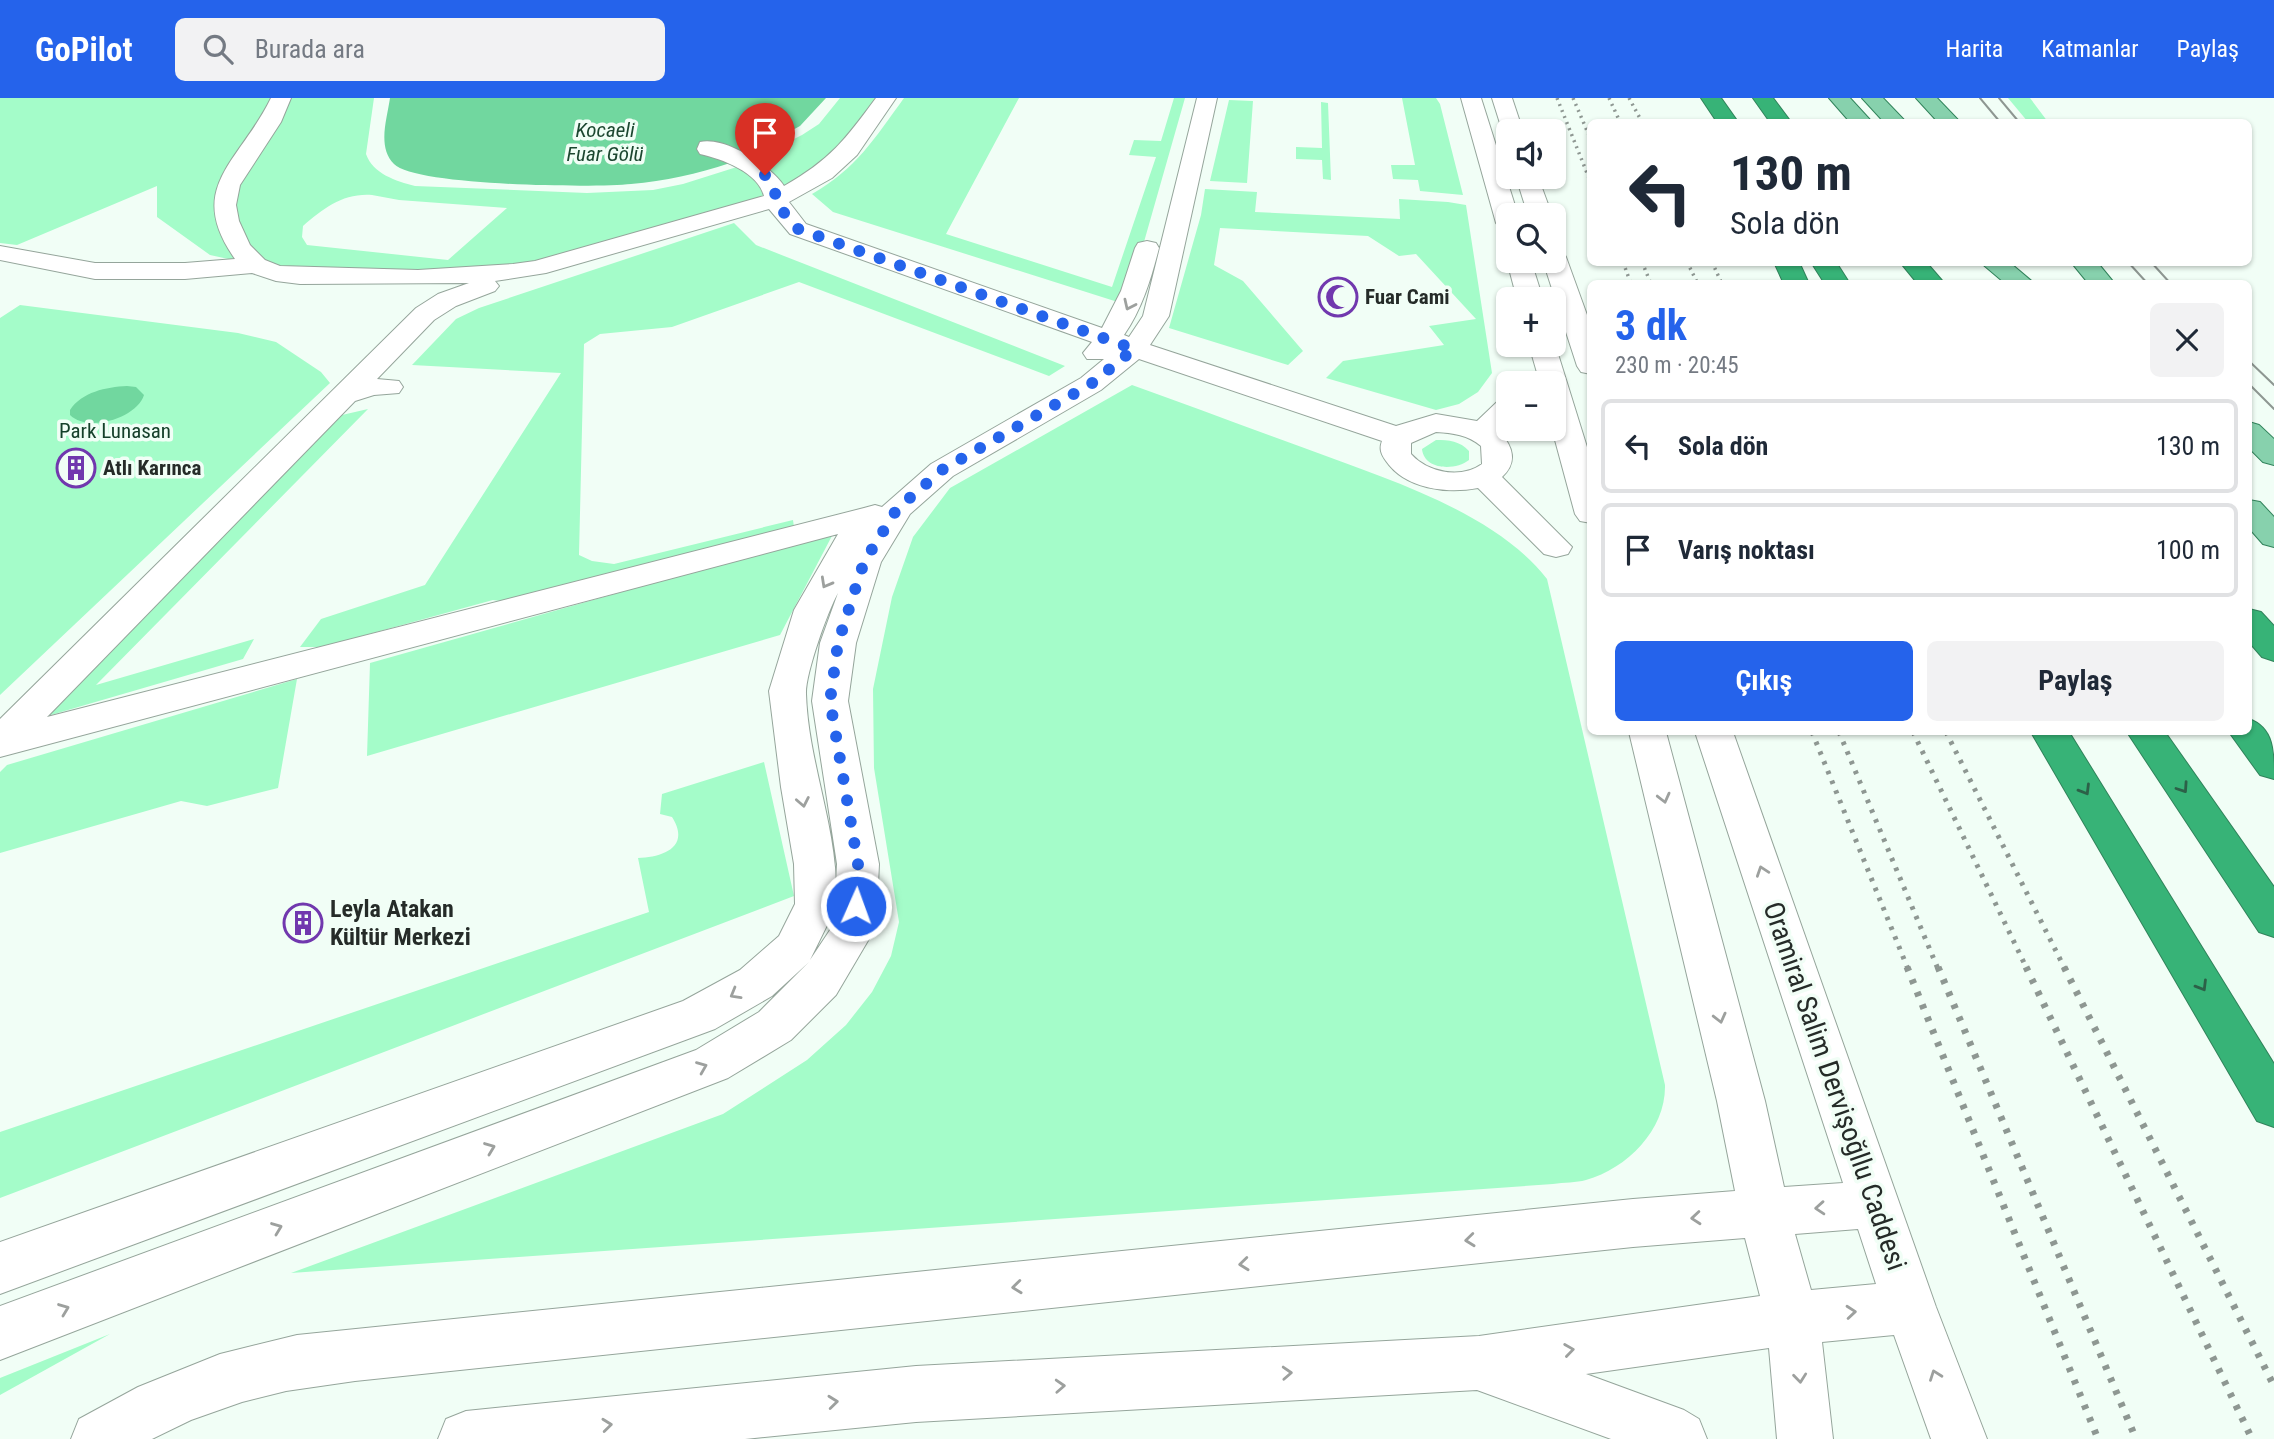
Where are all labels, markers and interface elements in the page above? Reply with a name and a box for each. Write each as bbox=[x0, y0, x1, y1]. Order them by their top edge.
search box bbox=[175, 18, 665, 81]
text: GoPilot bbox=[35, 30, 133, 69]
icon: search bbox=[199, 30, 237, 68]
text: Burada ara bbox=[255, 34, 365, 64]
text: Harita bbox=[1946, 35, 2003, 63]
text: Katmanlar bbox=[2041, 35, 2139, 63]
text: Paylaş bbox=[2177, 35, 2239, 63]
pin bbox=[735, 103, 795, 175]
icon: arrive bbox=[746, 114, 784, 152]
water label: Kocaeli Fuar Gölü bbox=[567, 118, 644, 166]
map controls bbox=[1496, 119, 1566, 441]
button: sound bbox=[1496, 119, 1566, 189]
text: 130 m bbox=[1730, 145, 1852, 202]
icon: left bbox=[1615, 147, 1706, 238]
button: search bbox=[1496, 203, 1566, 273]
text: Sola dön bbox=[1730, 204, 1840, 242]
mosque icon: Fuar Cami bbox=[1317, 276, 1359, 318]
place label: Fuar Cami bbox=[1365, 285, 1450, 309]
button: + bbox=[1496, 287, 1566, 357]
one-way arrow bbox=[1123, 297, 1137, 310]
text: 3 dk bbox=[1615, 301, 1687, 350]
button: close bbox=[2150, 303, 2224, 377]
text: 230 m · 20:45 bbox=[1615, 352, 1739, 379]
button: − bbox=[1496, 371, 1566, 441]
park label: Park Lunasan bbox=[59, 419, 171, 443]
icon: left bbox=[1619, 427, 1657, 465]
text: Sola dön bbox=[1678, 431, 1768, 461]
text: 130 m bbox=[2156, 431, 2220, 461]
building icon: Atlı Karınca bbox=[55, 447, 97, 489]
place label: Atlı Karınca bbox=[103, 456, 201, 480]
icon: arrive bbox=[1619, 531, 1657, 569]
text: Varış noktası bbox=[1678, 535, 1815, 565]
text: 100 m bbox=[2156, 535, 2220, 565]
one-way arrow bbox=[821, 576, 834, 588]
button: Çıkış bbox=[1615, 641, 1913, 721]
button: Paylaş bbox=[1927, 641, 2224, 721]
one-way arrow bbox=[2175, 780, 2188, 793]
one-way arrow bbox=[2077, 783, 2090, 796]
one-way arrow bbox=[1656, 792, 1670, 804]
one-way arrow bbox=[795, 796, 810, 808]
one-way arrow bbox=[1756, 865, 1770, 878]
position arrow bbox=[819, 869, 893, 943]
place label: Leyla Atakan Kültür Merkezi bbox=[330, 895, 471, 951]
street label: Oramiral Salim Dervişoğllu Caddesi bbox=[1756, 897, 1914, 1275]
building icon: Leyla Atakan Kültür Merkezi bbox=[282, 902, 324, 944]
one-way arrow bbox=[2194, 978, 2207, 991]
one-way arrow bbox=[730, 986, 743, 999]
one-way arrow bbox=[1712, 1012, 1726, 1024]
one-way arrow bbox=[696, 1062, 708, 1076]
one-way arrow bbox=[483, 1142, 495, 1156]
one-way arrow bbox=[1814, 1200, 1825, 1215]
one-way arrow bbox=[1691, 1210, 1702, 1225]
one-way arrow bbox=[270, 1223, 282, 1237]
one-way arrow bbox=[1464, 1233, 1476, 1248]
one-way arrow bbox=[1238, 1256, 1249, 1271]
one-way arrow bbox=[1012, 1280, 1023, 1295]
one-way arrow bbox=[57, 1303, 69, 1317]
one-way arrow bbox=[1846, 1305, 1857, 1320]
one-way arrow bbox=[1563, 1343, 1575, 1358]
one-way arrow bbox=[1282, 1366, 1293, 1381]
one-way arrow bbox=[1929, 1369, 1943, 1382]
one-way arrow bbox=[1792, 1373, 1807, 1384]
one-way arrow bbox=[1055, 1379, 1066, 1394]
one-way arrow bbox=[828, 1395, 839, 1410]
one-way arrow bbox=[602, 1418, 613, 1433]

